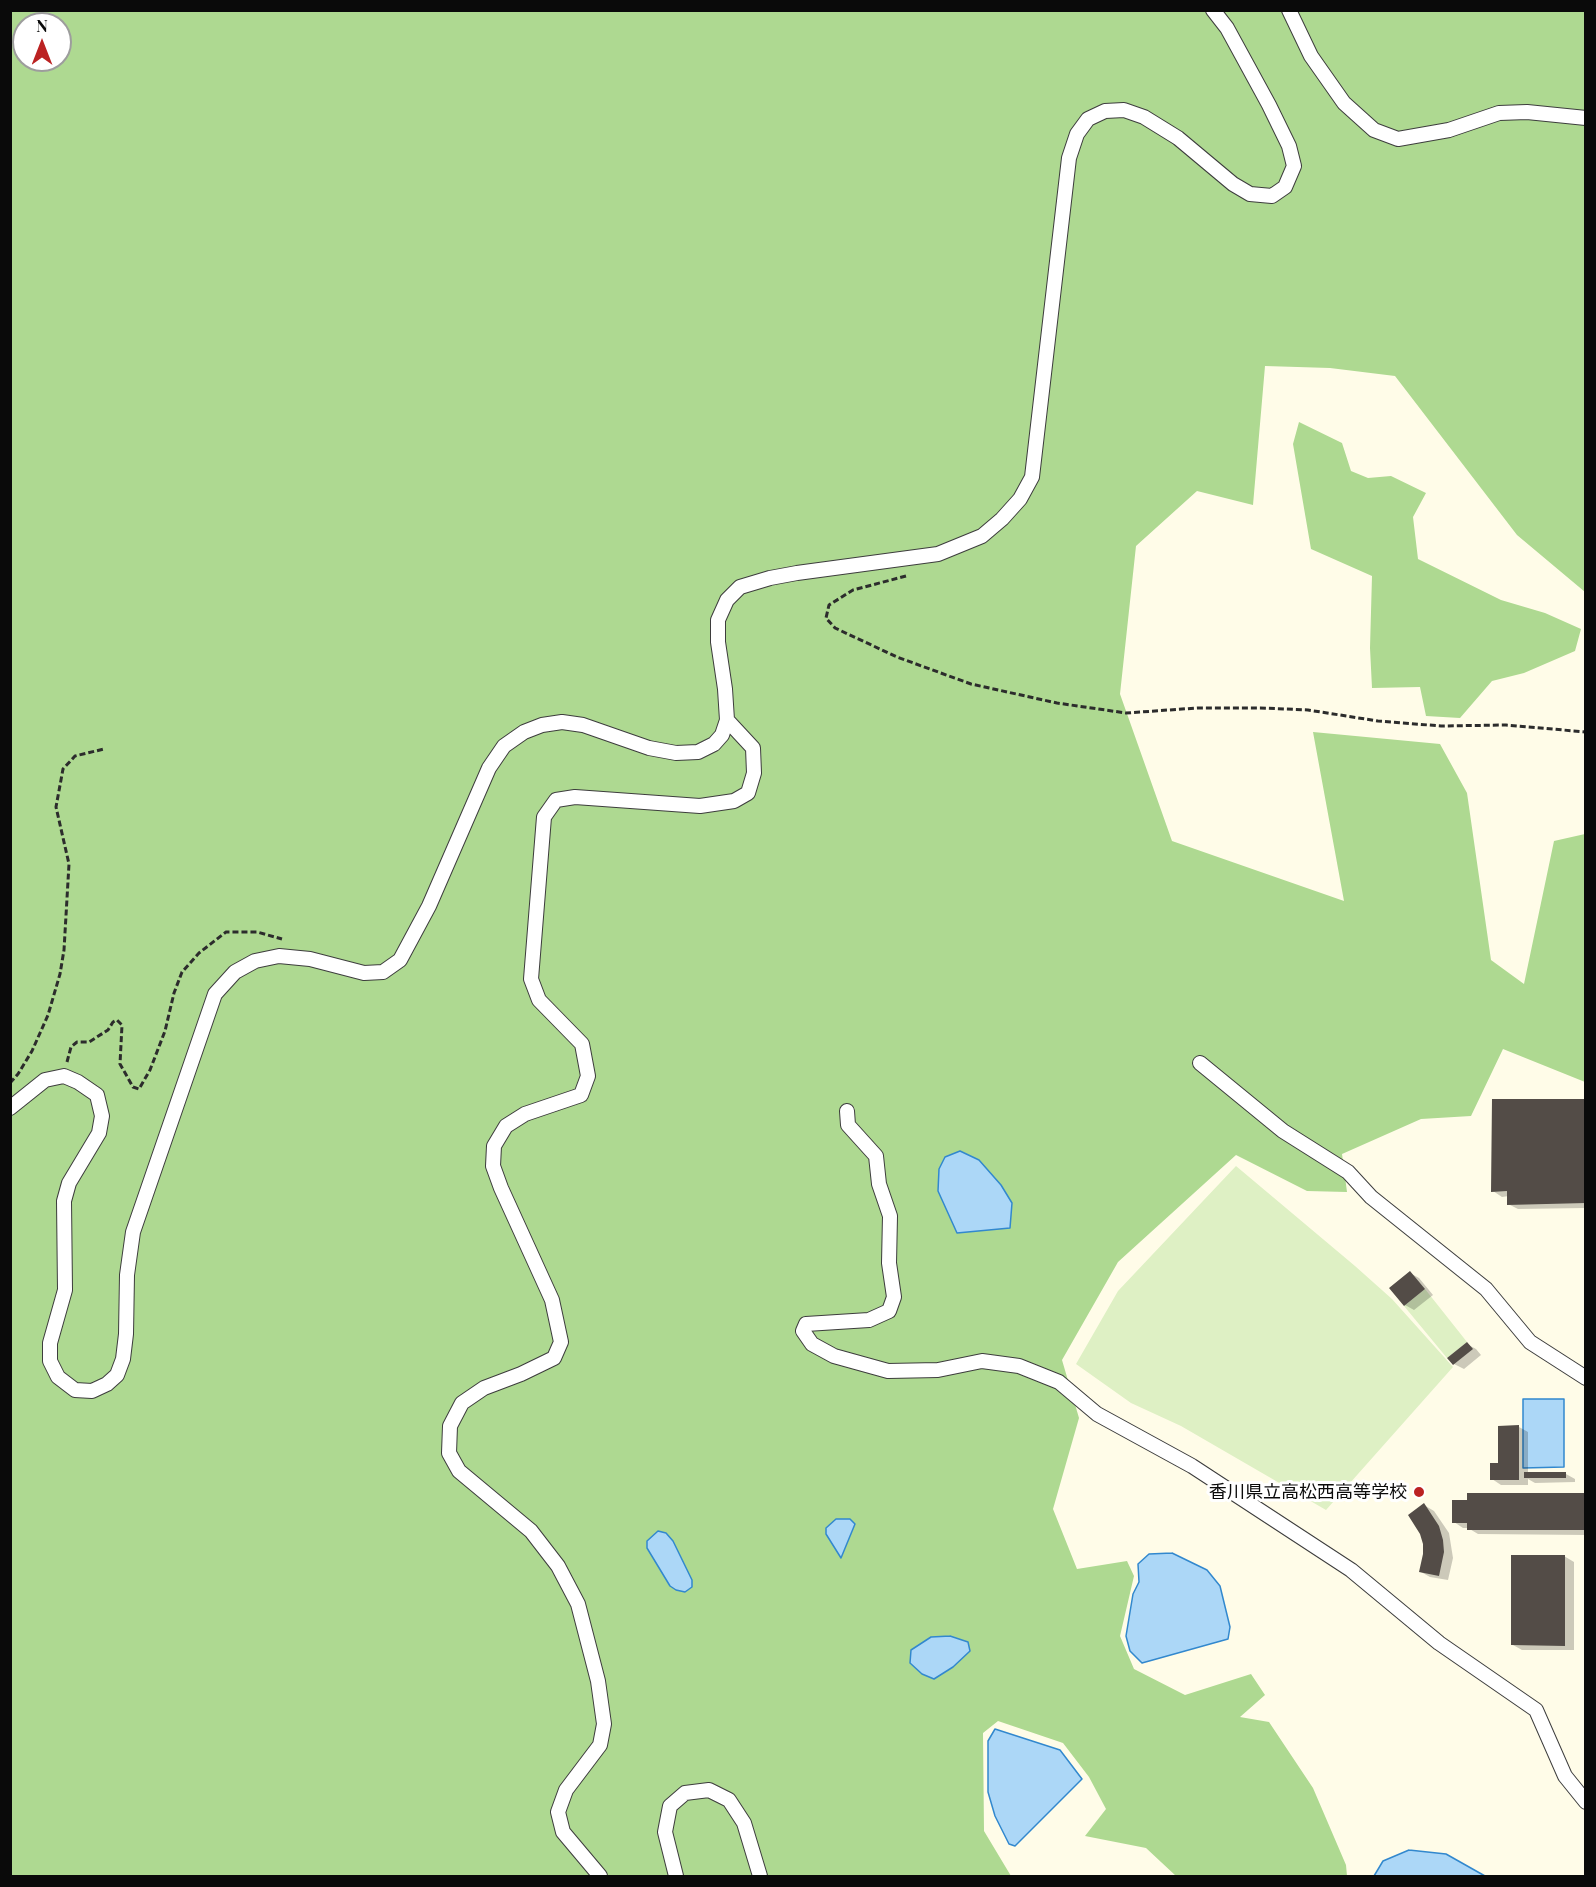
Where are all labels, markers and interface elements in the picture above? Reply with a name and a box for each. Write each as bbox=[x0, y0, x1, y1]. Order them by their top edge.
north arrow bbox=[12, 12, 72, 72]
text: N bbox=[36, 15, 48, 36]
place label: 香川県立高松西高等学校 bbox=[1209, 1481, 1407, 1503]
marker: 香川県立高松西高等学校 bbox=[1412, 1485, 1426, 1499]

